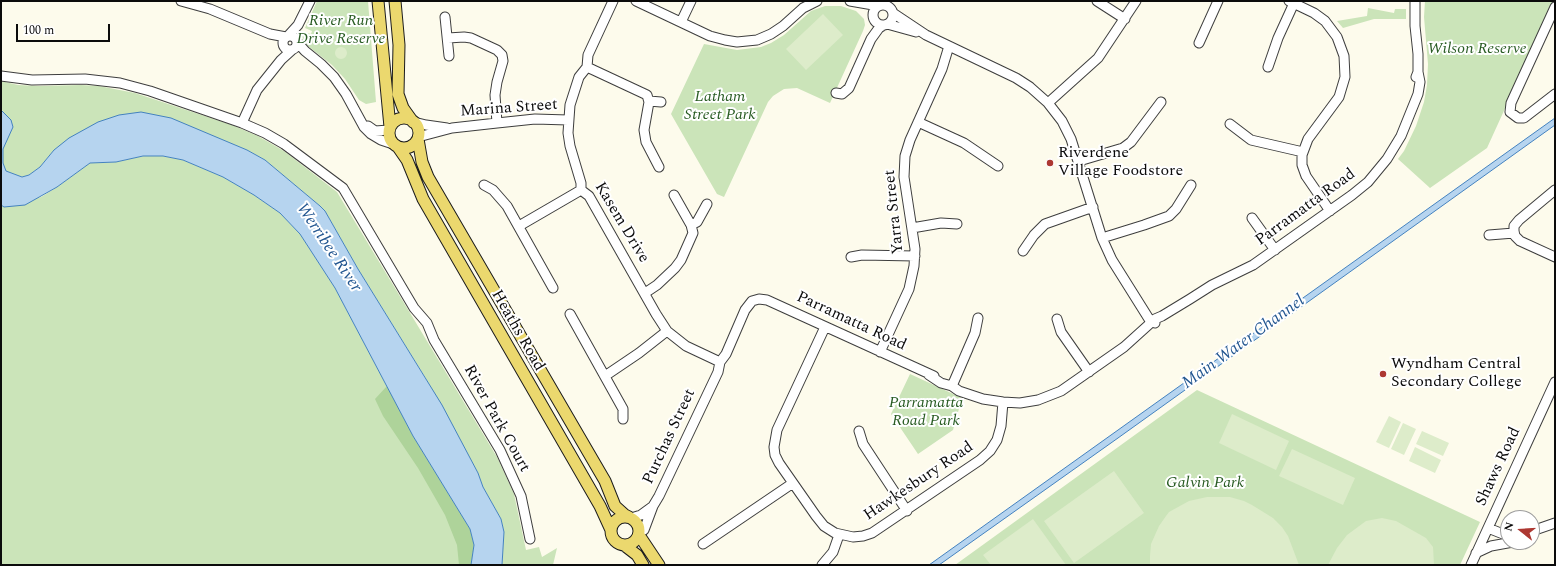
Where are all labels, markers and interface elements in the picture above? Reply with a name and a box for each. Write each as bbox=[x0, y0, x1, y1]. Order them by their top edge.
park label: River Run Drive Reserve bbox=[297, 12, 385, 50]
scale bar bbox=[18, 16, 112, 42]
text: 100 m bbox=[23, 21, 54, 40]
park label: Wilson Reserve bbox=[1427, 40, 1527, 60]
park label: Latham Street Park bbox=[684, 88, 756, 126]
street label: Marina Street bbox=[460, 96, 558, 122]
place label: Riverdene Village Foodstore bbox=[1058, 144, 1183, 182]
marker: Riverdene Village Foodstore bbox=[1045, 158, 1055, 168]
street label: Parramatta Road bbox=[1252, 165, 1360, 251]
street label: Yarra Street bbox=[881, 169, 909, 255]
street label: Kasem Drive bbox=[589, 179, 653, 267]
water label: Werribee River bbox=[291, 200, 365, 296]
street label: Heaths Road bbox=[486, 287, 548, 375]
street label: Parramatta Road bbox=[793, 288, 909, 356]
water label: Main Water Channel bbox=[1179, 292, 1309, 394]
place label: Wyndham Central Secondary College bbox=[1391, 355, 1522, 393]
street label: River Park Court bbox=[459, 362, 533, 476]
marker: Wyndham Central Secondary College bbox=[1378, 369, 1388, 379]
street label: Purchas Street bbox=[640, 386, 700, 488]
park label: Parramatta Road Park bbox=[889, 394, 963, 432]
street label: Shaws Road bbox=[1472, 425, 1526, 509]
street label: Hawkesbury Road bbox=[861, 438, 977, 526]
park label: Galvin Park bbox=[1166, 474, 1244, 494]
north arrow bbox=[1500, 510, 1540, 550]
text: N bbox=[1500, 520, 1518, 533]

